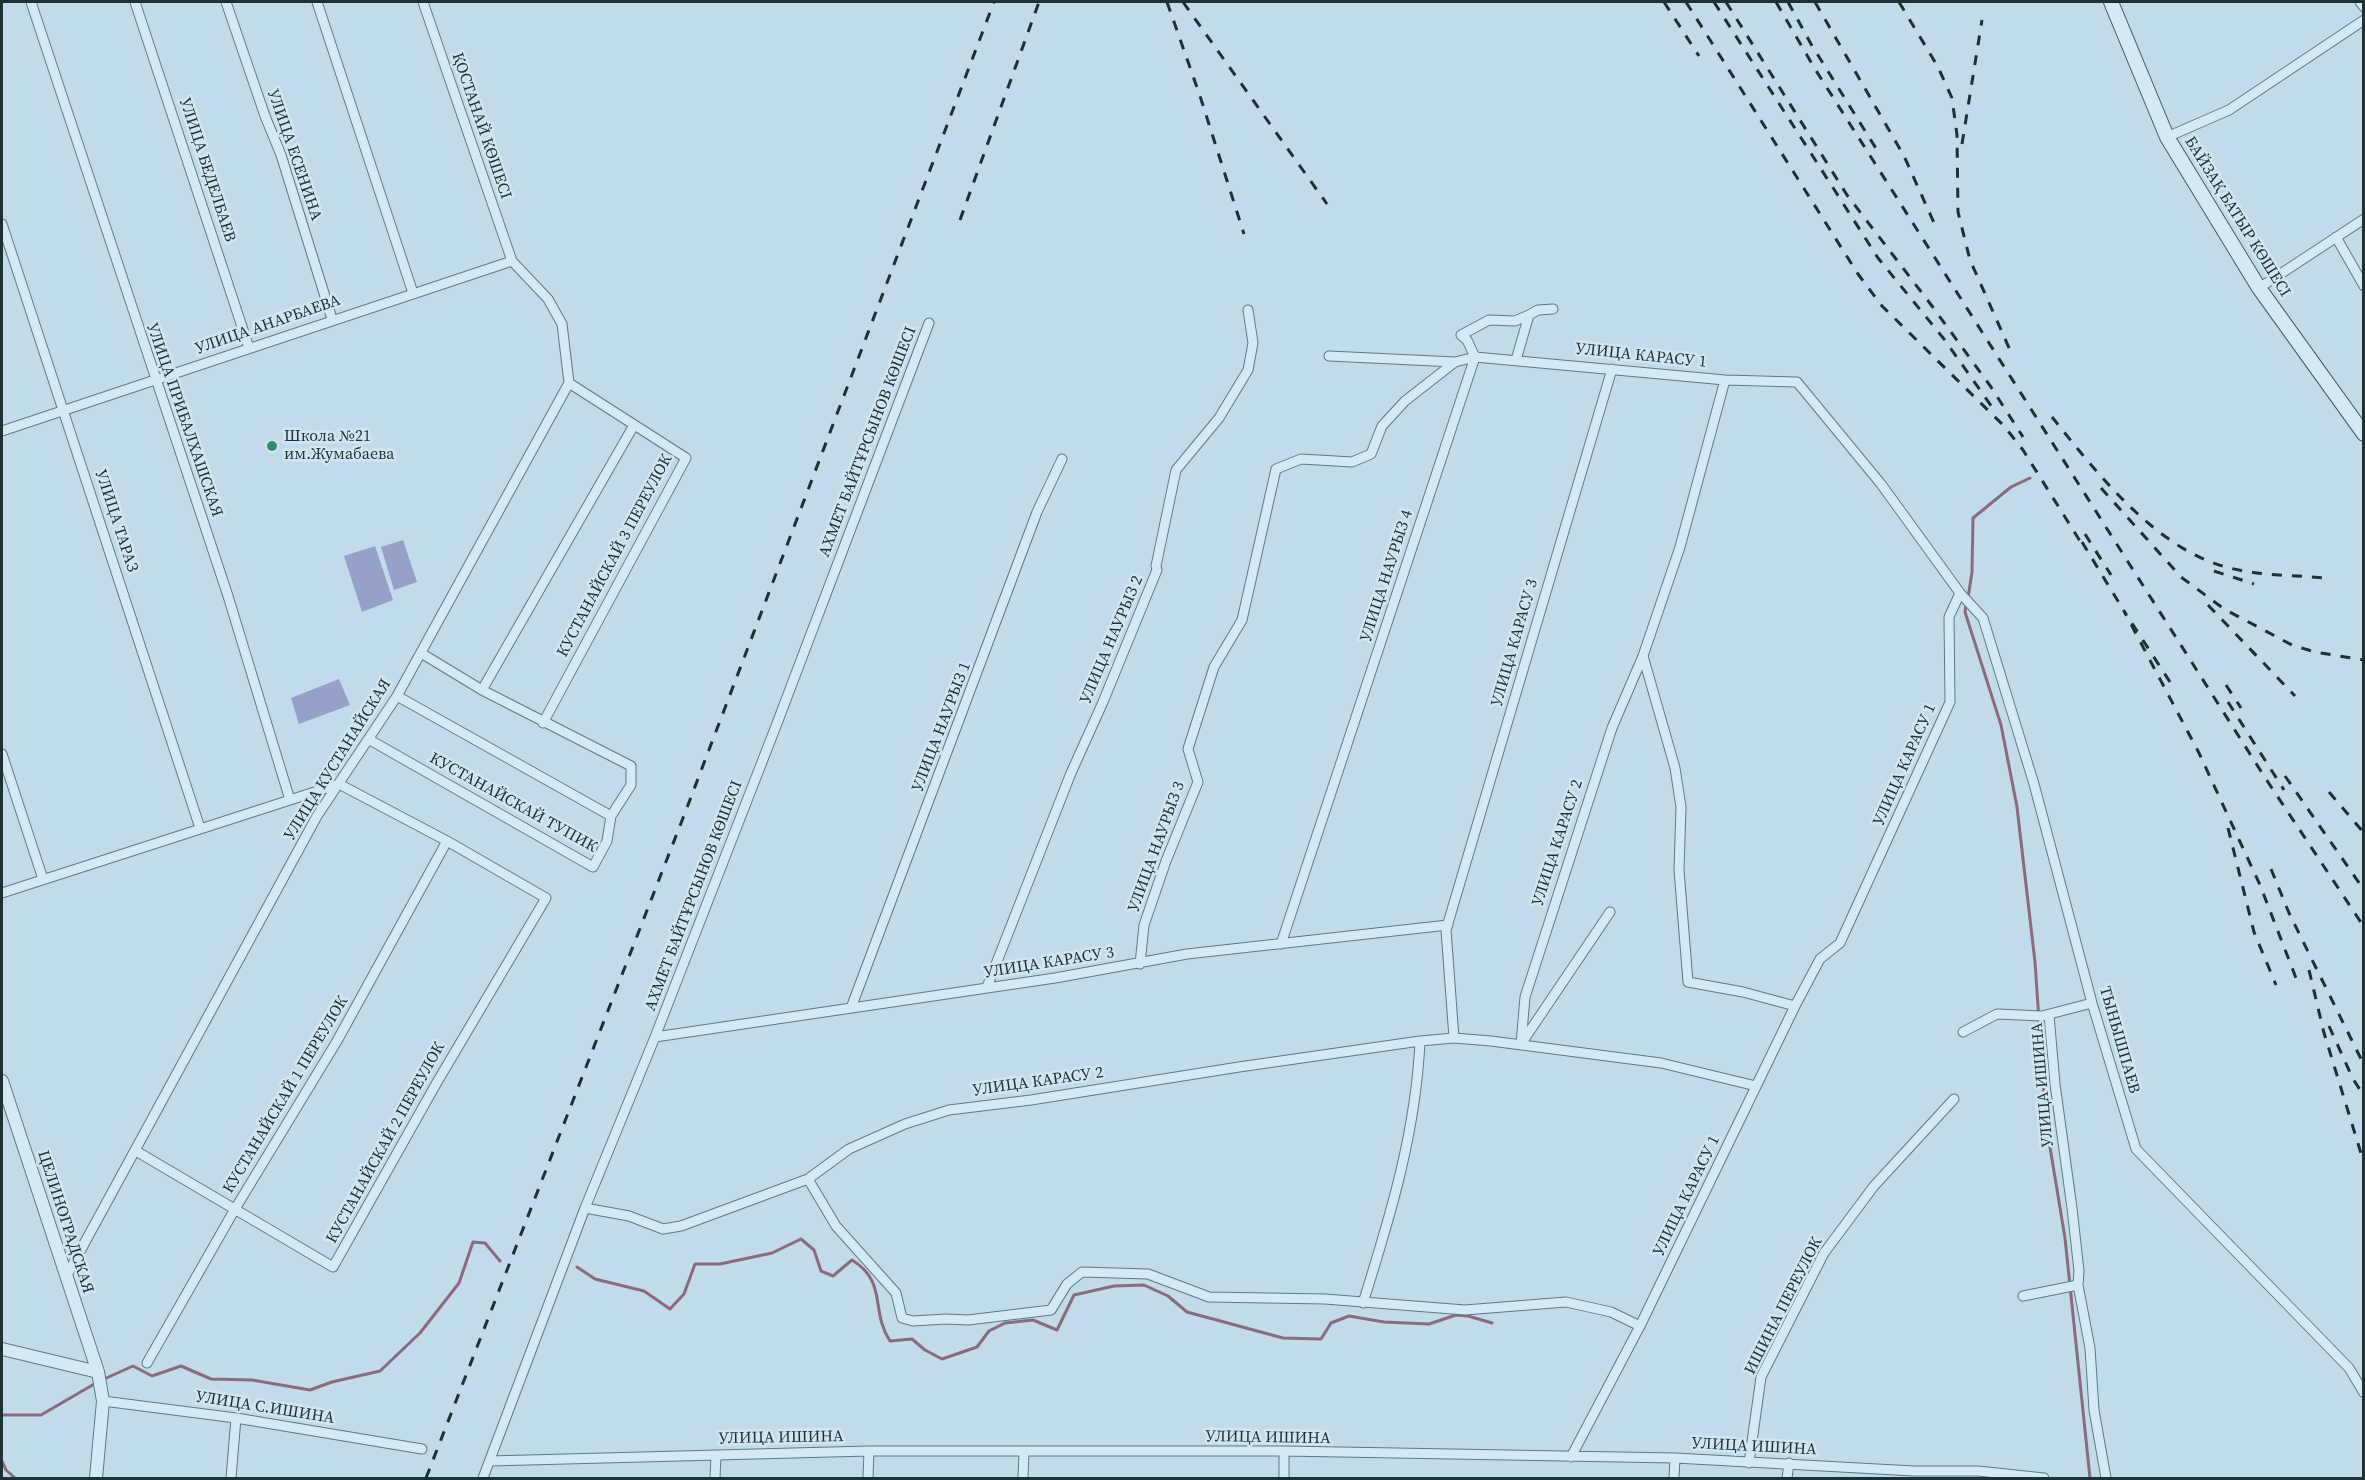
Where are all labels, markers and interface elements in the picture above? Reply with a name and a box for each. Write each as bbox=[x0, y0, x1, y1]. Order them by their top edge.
street label: ҚОСТАНАЙ КӨШЕСІ bbox=[447, 50, 515, 202]
street label: УЛИЦА ЕСЕНИНА bbox=[262, 87, 326, 223]
street label: УЛИЦА БЕДЕЛБАЕВ bbox=[175, 95, 239, 245]
street label: БАЙЗАҚ БАТЫР КӨШЕСІ bbox=[2180, 133, 2294, 301]
street label: УЛИЦА АНАРБАЕВА bbox=[193, 291, 343, 359]
street label: УЛИЦА ПРИБАЛХАШСКАЯ bbox=[142, 320, 226, 520]
street label: АХМЕТ БАЙТҰРСЫНОВ КӨШЕСІ bbox=[815, 324, 921, 560]
street label: УЛИЦА КАРАСУ 1 bbox=[1574, 340, 1708, 372]
place label: Школа №21 им.Жумабаева bbox=[284, 427, 394, 465]
marker: Школа №21 им.Жумабаева bbox=[265, 439, 279, 453]
street label: КУСТАНАЙСКАЙ 3 ПЕРЕУЛОК bbox=[553, 451, 677, 661]
street label: УЛИЦА ТАРАЗ bbox=[90, 467, 142, 575]
street label: УЛИЦА НАУРЫЗ 4 bbox=[1357, 508, 1417, 644]
street label: УЛИЦА НАУРЫЗ 2 bbox=[1076, 573, 1148, 707]
street label: УЛИЦА КАРАСУ 3 bbox=[1488, 577, 1542, 709]
street label: УЛИЦА НАУРЫЗ 1 bbox=[908, 659, 976, 795]
street label: УЛИЦА КУСТАНАЙСКАЯ bbox=[280, 676, 396, 844]
street label: УЛИЦА КАРАСУ 1 bbox=[1869, 701, 1941, 829]
street label: КУСТАНАЙСКАЙ ТУПИК bbox=[426, 749, 600, 857]
street label: УЛИЦА КАРАСУ 2 bbox=[1529, 777, 1587, 909]
street label: АХМЕТ БАЙТҰРСЫНОВ КӨШЕСІ bbox=[641, 778, 747, 1014]
street label: УЛИЦА НАУРЫЗ 3 bbox=[1124, 779, 1190, 915]
street label: УЛИЦА КАРАСУ 3 bbox=[982, 943, 1116, 983]
street label: ТЫНЫШПАЕВ bbox=[2095, 984, 2143, 1096]
street label: КУСТАНАЙСКАЙ 1 ПЕРЕУЛОК bbox=[219, 993, 353, 1197]
street label: УЛИЦА ИШИНА bbox=[2028, 1022, 2058, 1148]
street label: КУСТАНАЙСКАЙ 2 ПЕРЕУЛОК bbox=[323, 1039, 449, 1247]
street label: УЛИЦА КАРАСУ 2 bbox=[971, 1063, 1105, 1101]
street label: УЛИЦА КАРАСУ 1 bbox=[1649, 1133, 1725, 1259]
street label: ЦЕЛИНОГРАДСКАЯ bbox=[33, 1148, 97, 1296]
street label: ИШИНА ПЕРЕУЛОК bbox=[1741, 1234, 1827, 1378]
street label: УЛИЦА С.ИШИНА bbox=[194, 1388, 336, 1428]
street label: УЛИЦА ИШИНА bbox=[718, 1427, 844, 1449]
street label: УЛИЦА ИШИНА bbox=[1205, 1427, 1331, 1449]
street label: УЛИЦА ИШИНА bbox=[1691, 1434, 1817, 1460]

